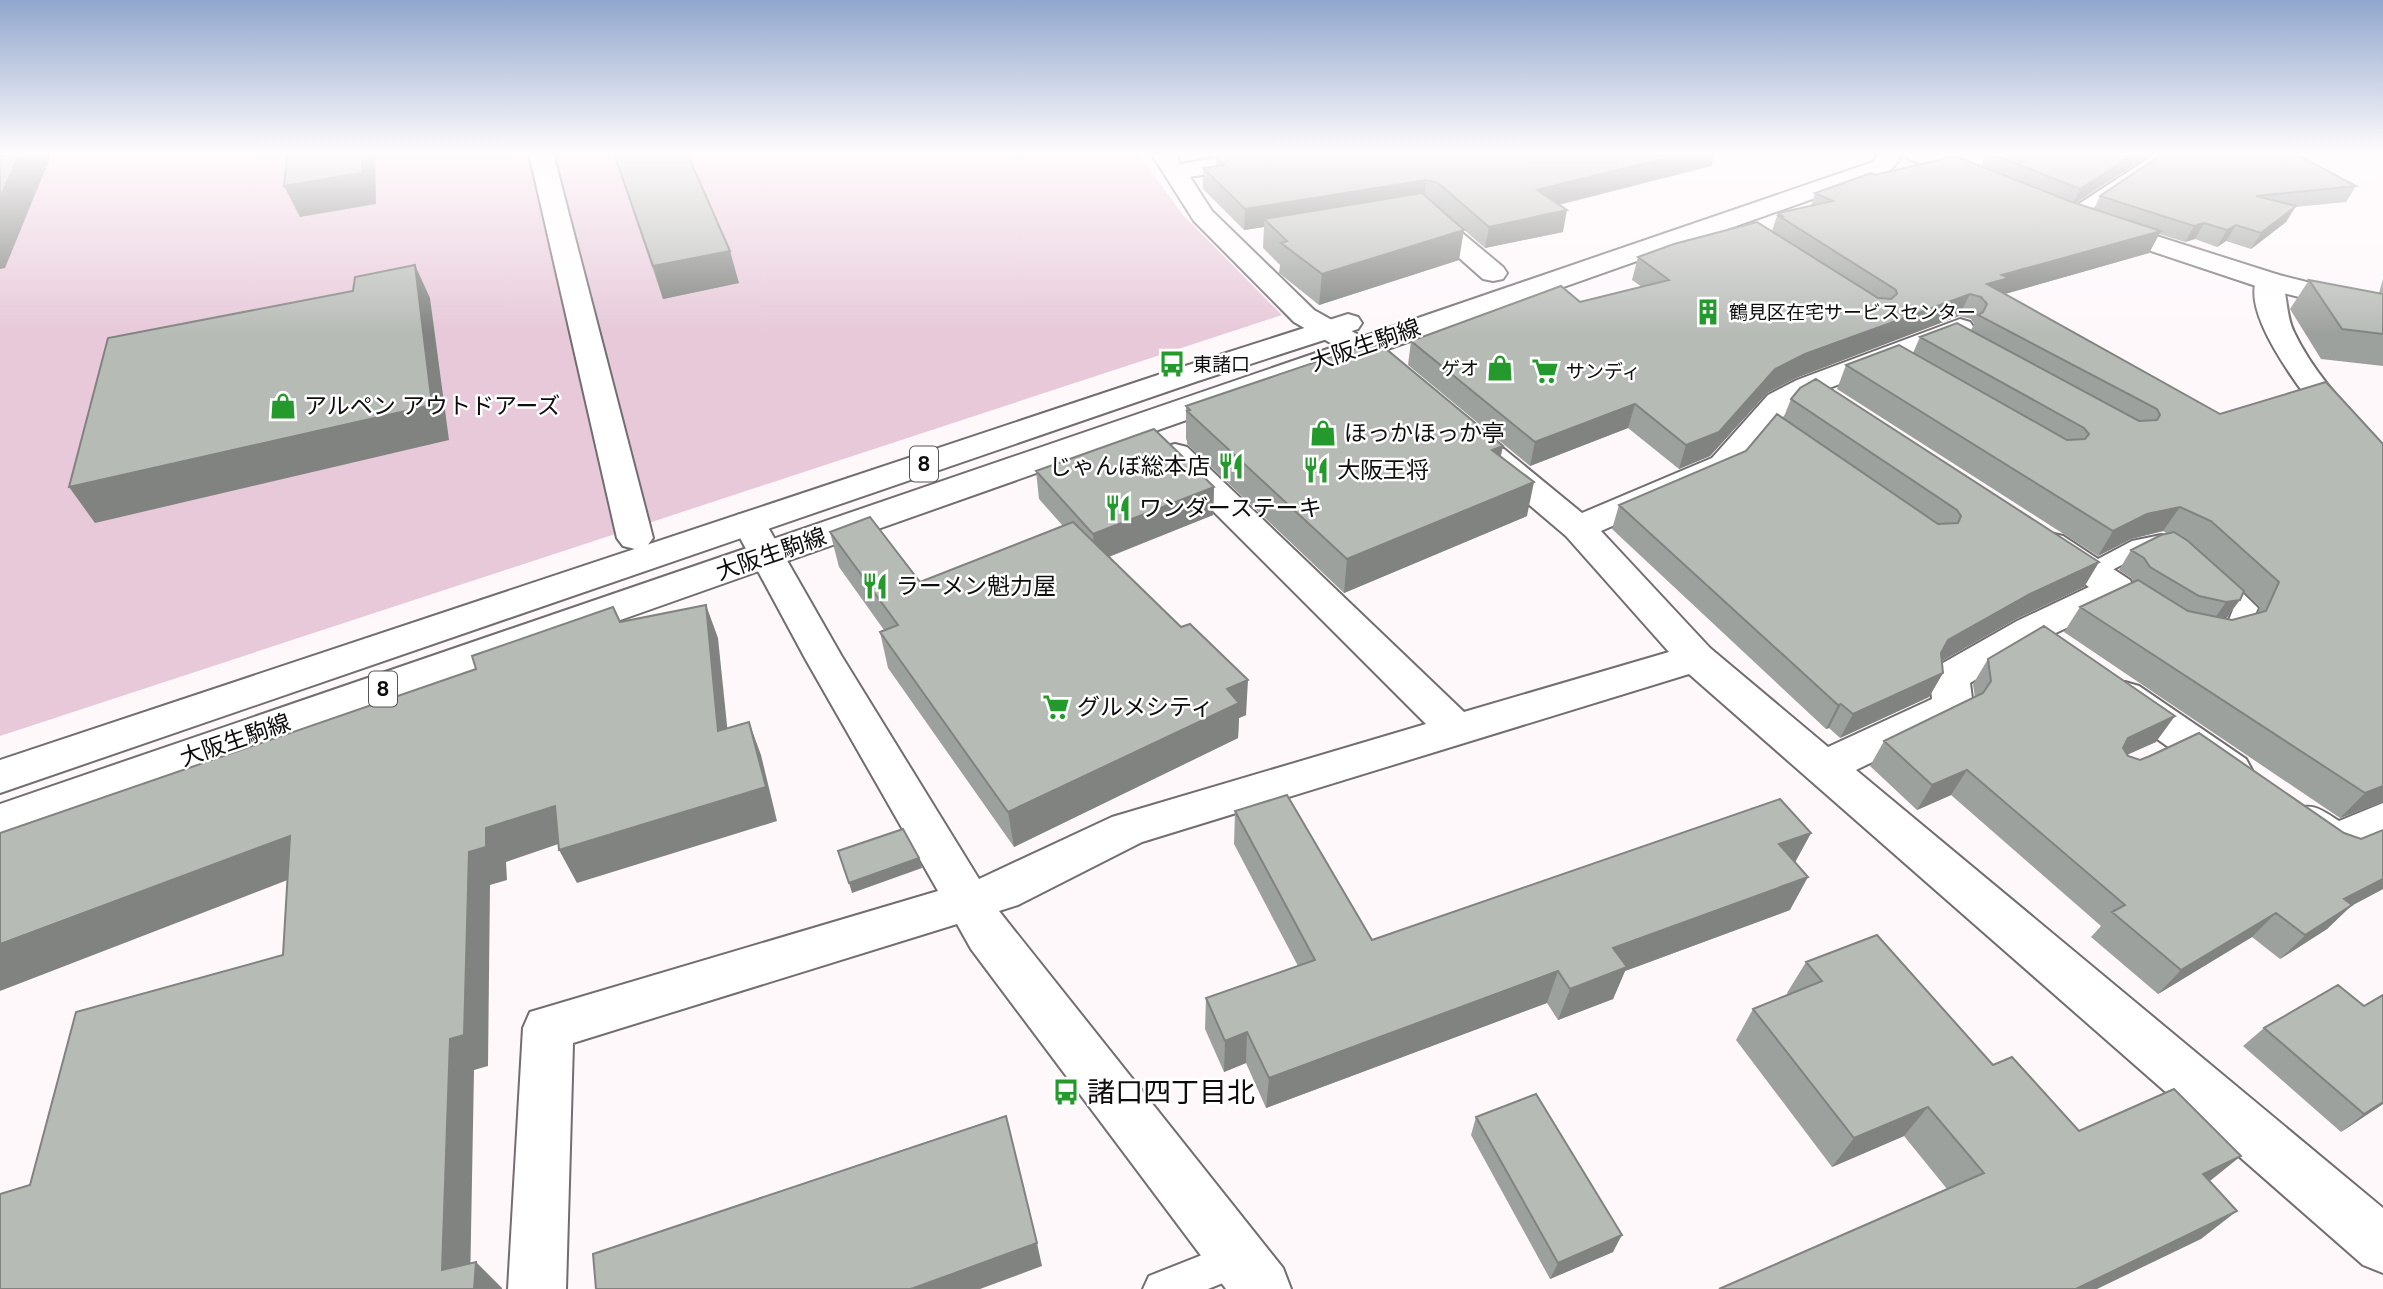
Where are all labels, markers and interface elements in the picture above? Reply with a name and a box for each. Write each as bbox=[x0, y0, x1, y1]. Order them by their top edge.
building icon: 鶴見区在宅サービスセンター bbox=[1693, 297, 1723, 327]
place label: 鶴見区在宅サービスセンター bbox=[1729, 300, 1976, 325]
street label: 大阪生駒線 bbox=[1306, 312, 1424, 378]
bus stop icon: 東諸口 bbox=[1157, 349, 1187, 379]
place label: 東諸口 bbox=[1193, 352, 1250, 377]
shop icon: ゲオ bbox=[1485, 353, 1515, 383]
place label: ゲオ bbox=[1441, 356, 1479, 381]
supermarket icon: サンディ bbox=[1530, 356, 1560, 386]
place label: サンディ bbox=[1566, 359, 1641, 384]
shop icon: アルペン アウトドアーズ bbox=[268, 391, 298, 421]
place label: アルペン アウトドアーズ bbox=[304, 391, 560, 421]
shop icon: ほっかほっか亭 bbox=[1308, 418, 1338, 448]
place label: ほっかほっか亭 bbox=[1344, 418, 1505, 448]
road number: 8 bbox=[910, 447, 938, 482]
place label: じゃんぼ総本店 bbox=[1049, 451, 1210, 481]
restaurant icon: じゃんぼ総本店 bbox=[1216, 451, 1246, 481]
restaurant icon: 大阪王将 bbox=[1301, 455, 1331, 485]
place label: 大阪王将 bbox=[1337, 455, 1429, 485]
restaurant icon: ワンダーステーキ bbox=[1103, 493, 1133, 523]
place label: ワンダーステーキ bbox=[1139, 493, 1322, 523]
street label: 大阪生駒線 bbox=[712, 521, 830, 587]
restaurant icon: ラーメン魁力屋 bbox=[860, 571, 890, 601]
place label: ラーメン魁力屋 bbox=[896, 571, 1056, 601]
road number: 8 bbox=[369, 672, 397, 706]
supermarket icon: グルメシティ bbox=[1041, 692, 1071, 722]
place label: グルメシティ bbox=[1077, 692, 1214, 722]
street label: 大阪生駒線 bbox=[176, 707, 294, 773]
place label: 諸口四丁目北 bbox=[1087, 1074, 1255, 1111]
bus stop icon: 諸口四丁目北 bbox=[1051, 1077, 1081, 1107]

